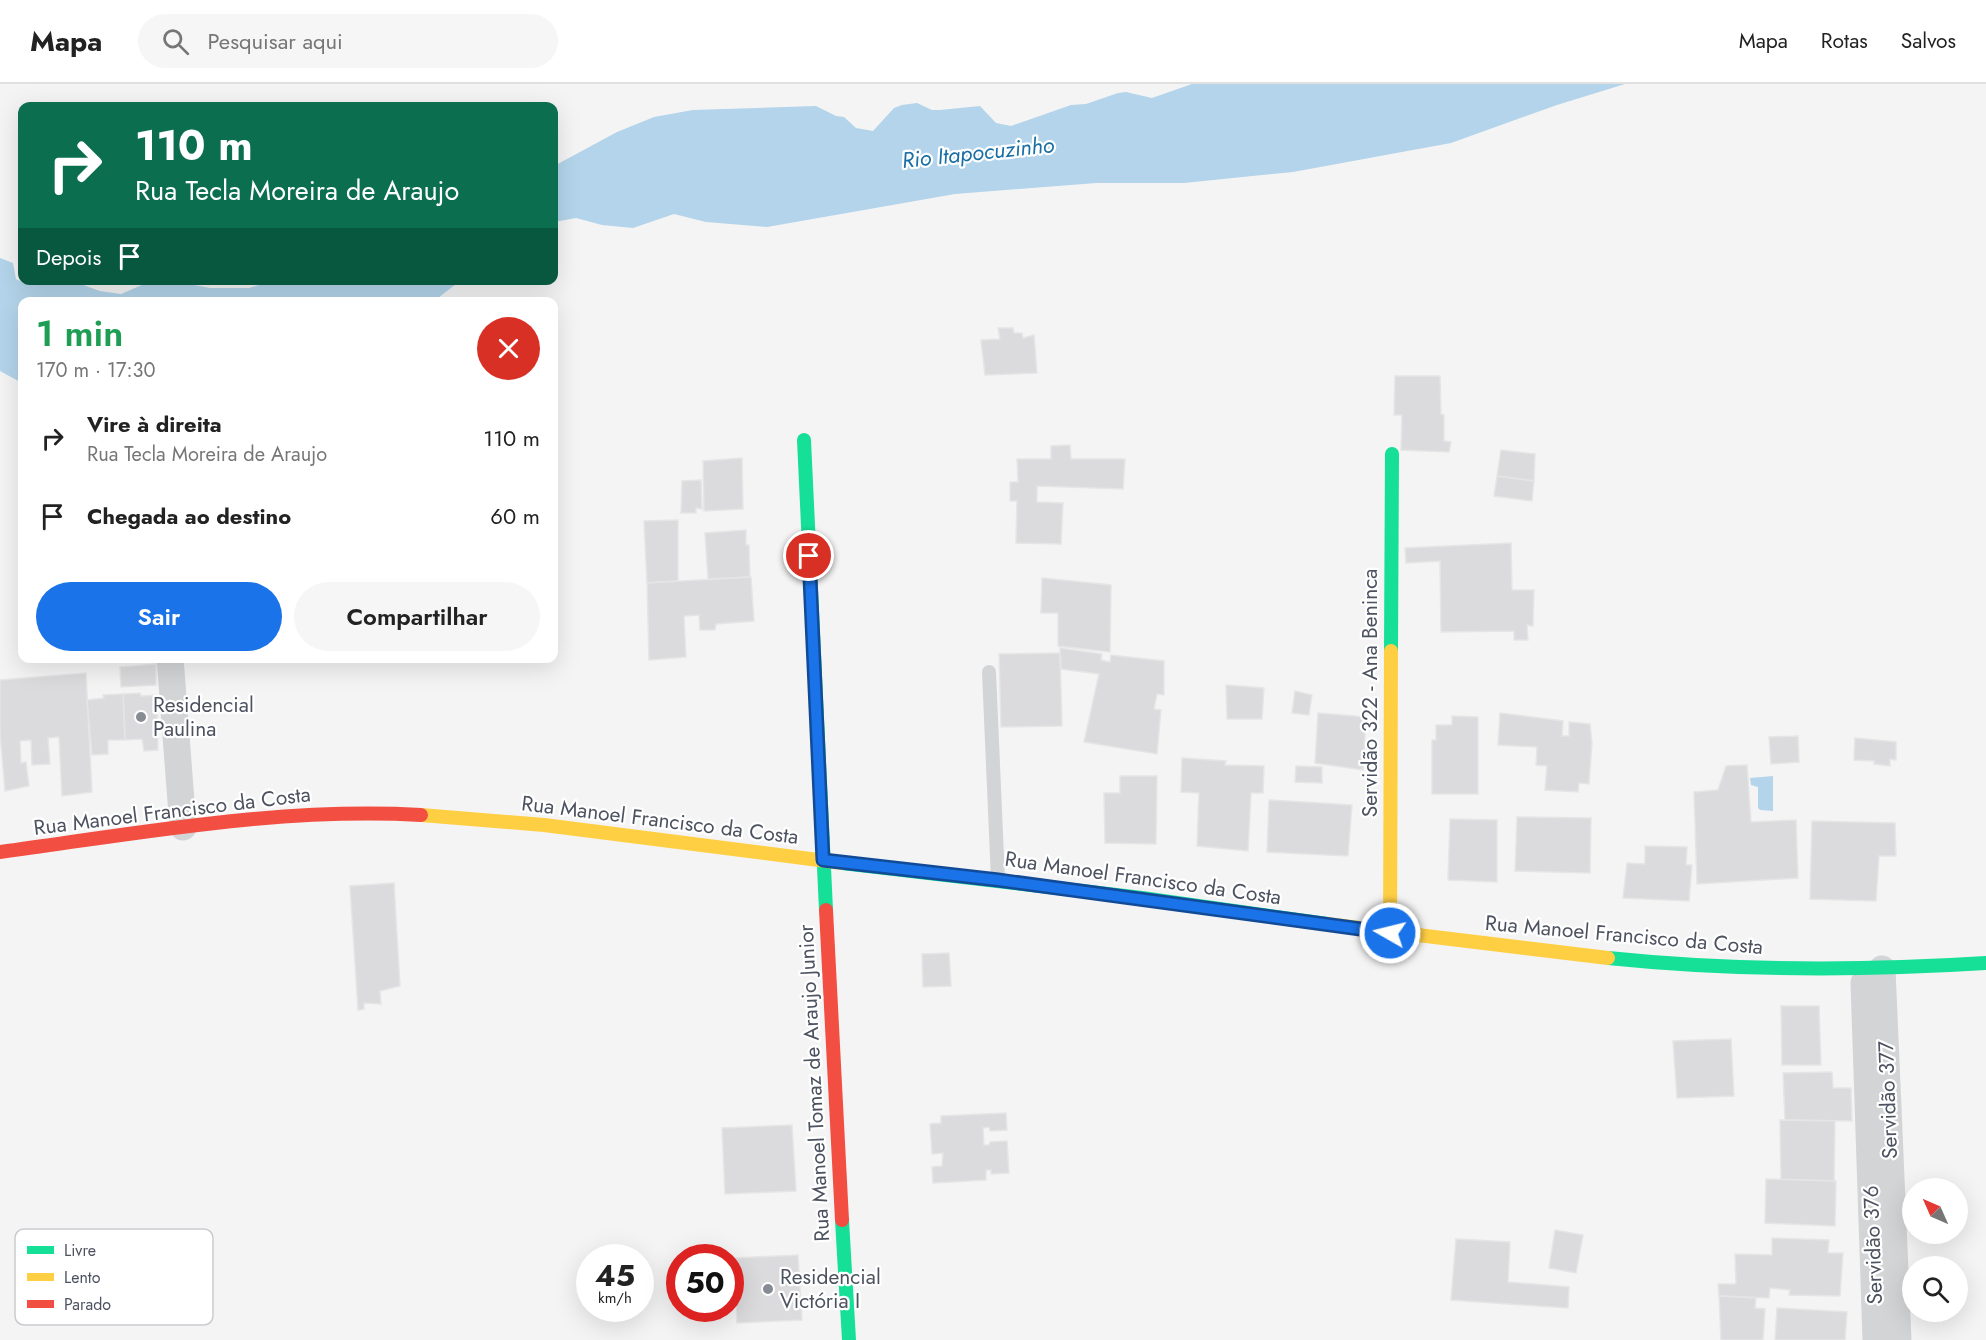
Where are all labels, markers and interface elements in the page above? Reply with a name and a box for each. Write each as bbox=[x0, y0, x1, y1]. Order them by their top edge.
search box bbox=[138, 14, 558, 68]
text: Mapa bbox=[30, 21, 102, 62]
icon: search bbox=[159, 25, 192, 58]
text: Pesquisar aqui bbox=[207, 25, 343, 57]
text: Mapa bbox=[1739, 26, 1788, 56]
text: Rotas bbox=[1821, 26, 1868, 56]
text: Salvos bbox=[1901, 26, 1956, 56]
text: 110 m bbox=[135, 115, 253, 176]
icon: right bbox=[36, 126, 114, 204]
water label: Rio Itapocuzinho bbox=[900, 128, 1056, 176]
text: Rua Tecla Moreira de Araujo bbox=[135, 171, 459, 210]
icon: arrive bbox=[113, 240, 146, 273]
text: Depois bbox=[36, 241, 101, 273]
text: 1 min bbox=[36, 307, 123, 359]
button: close bbox=[477, 317, 540, 380]
text: 170 m · 17:30 bbox=[36, 356, 156, 385]
text: Vire à direita bbox=[87, 408, 222, 440]
icon: right bbox=[36, 422, 69, 455]
text: 110 m bbox=[483, 422, 540, 454]
text: Rua Tecla Moreira de Araujo bbox=[87, 440, 327, 469]
icon: arrive bbox=[36, 500, 69, 533]
text: Chegada ao destino bbox=[87, 500, 291, 532]
text: 60 m bbox=[490, 500, 540, 532]
pin bbox=[783, 530, 834, 581]
icon: arrive bbox=[792, 539, 825, 572]
street label: Servidão 322 - Ana Beninca bbox=[1355, 569, 1385, 817]
button: Sair bbox=[36, 582, 282, 651]
button: Compartilhar bbox=[294, 582, 540, 651]
place label: Residencial Paulina bbox=[153, 690, 254, 744]
marker: Residencial Paulina bbox=[134, 710, 148, 724]
street label: Rua Manoel Francisco da Costa bbox=[32, 779, 312, 843]
street label: Rua Manoel Francisco da Costa bbox=[520, 788, 800, 852]
street label: Rua Manoel Francisco da Costa bbox=[1003, 844, 1283, 912]
position arrow bbox=[1358, 901, 1422, 965]
street label: Rua Manoel Francisco da Costa bbox=[1484, 908, 1764, 962]
street label: Rua Manoel Tomaz de Araujo Junior bbox=[791, 923, 837, 1242]
street label: Servidão 377 bbox=[1871, 1041, 1905, 1159]
north arrow bbox=[1902, 1178, 1968, 1244]
map controls bbox=[1902, 1178, 1968, 1322]
street label: Servidão 376 bbox=[1856, 1185, 1890, 1305]
legend bbox=[15, 1229, 213, 1325]
text: Livre bbox=[64, 1239, 96, 1262]
speed limit sign: 50 bbox=[666, 1244, 744, 1322]
text: 45 bbox=[595, 1254, 635, 1297]
button: search bbox=[1902, 1256, 1968, 1322]
place label: Residencial Victória I bbox=[780, 1262, 881, 1316]
text: Lento bbox=[64, 1266, 101, 1289]
marker: Residencial Victória I bbox=[761, 1282, 775, 1296]
text: km/h bbox=[598, 1287, 632, 1309]
text: Parado bbox=[64, 1293, 111, 1316]

